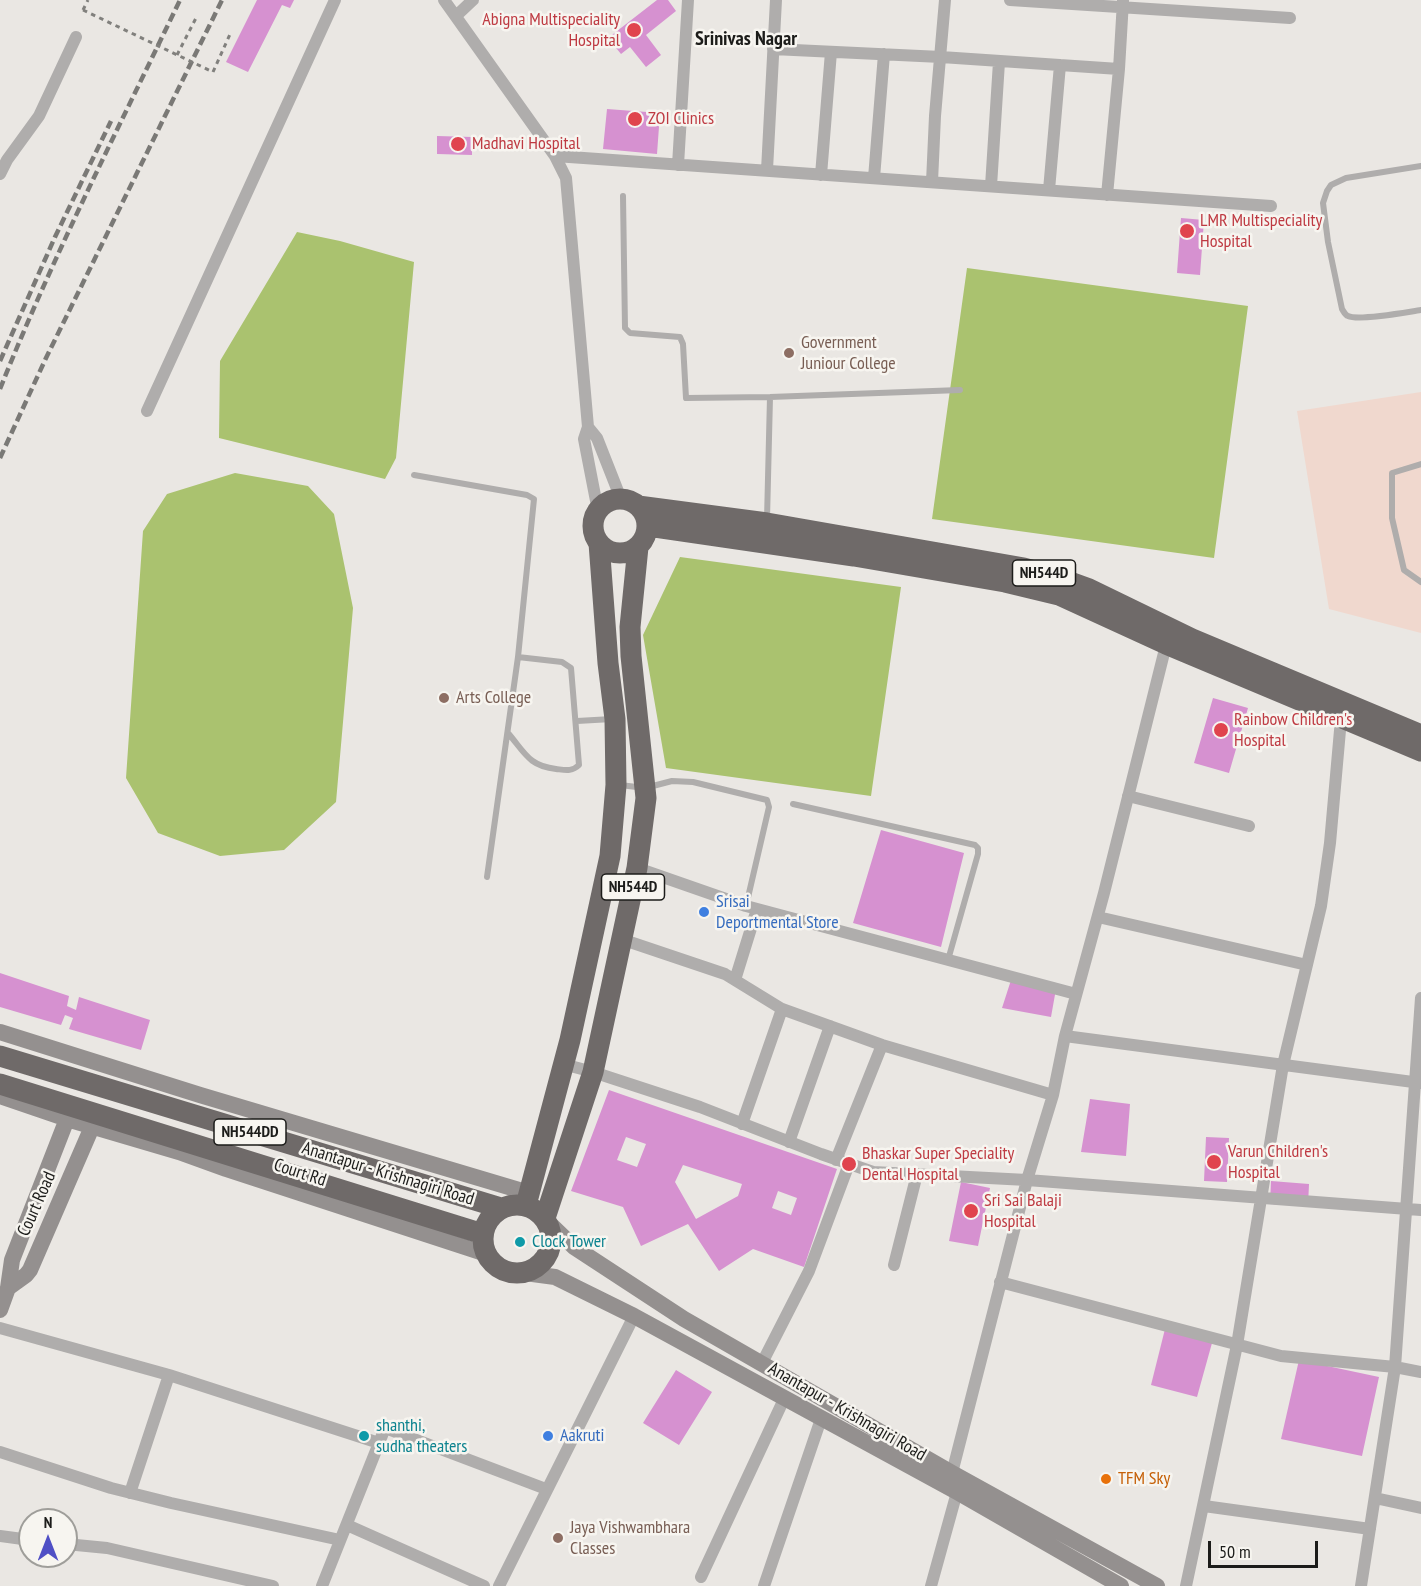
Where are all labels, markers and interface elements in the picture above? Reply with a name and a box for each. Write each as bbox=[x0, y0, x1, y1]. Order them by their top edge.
place label: Abigna Multispeciality Hospital bbox=[482, 9, 620, 52]
marker: Abigna Multispeciality Hospital bbox=[625, 21, 643, 39]
district label: Srinivas Nagar bbox=[695, 27, 797, 51]
place label: ZOI Clinics bbox=[648, 108, 714, 130]
marker: ZOI Clinics bbox=[626, 110, 644, 128]
place label: Madhavi Hospital bbox=[472, 133, 580, 155]
marker: Madhavi Hospital bbox=[449, 135, 467, 153]
place label: LMR Multispeciality Hospital bbox=[1200, 210, 1322, 252]
marker: LMR Multispeciality Hospital bbox=[1178, 222, 1196, 240]
place label: Government Juniour College bbox=[801, 332, 896, 374]
marker: Government Juniour College bbox=[782, 346, 796, 360]
road number: NH544D bbox=[1012, 560, 1076, 586]
place label: Arts College bbox=[456, 687, 531, 709]
marker: Arts College bbox=[437, 691, 451, 705]
place label: Rainbow Children's Hospital bbox=[1234, 709, 1352, 752]
marker: Rainbow Children's Hospital bbox=[1212, 721, 1230, 739]
road number: NH544D bbox=[602, 874, 664, 900]
place label: Srisai Deportmental Store bbox=[716, 891, 839, 934]
marker: Srisai Deportmental Store bbox=[697, 905, 711, 919]
road number: NH544DD bbox=[214, 1119, 286, 1145]
street label: Anantapur - Krishnagiri Road bbox=[299, 1138, 477, 1210]
place label: Varun Children's Hospital bbox=[1228, 1141, 1328, 1184]
place label: Bhaskar Super Speciality Dental Hospital bbox=[862, 1143, 1014, 1186]
marker: Varun Children's Hospital bbox=[1205, 1153, 1223, 1171]
street label: Court Rd bbox=[271, 1154, 329, 1192]
marker: Bhaskar Super Speciality Dental Hospital bbox=[840, 1155, 858, 1173]
street label: Court Road bbox=[13, 1168, 61, 1240]
place label: Sri Sai Balaji Hospital bbox=[984, 1190, 1062, 1232]
marker: Sri Sai Balaji Hospital bbox=[962, 1202, 980, 1220]
place label: Clock Tower bbox=[532, 1231, 606, 1253]
marker: Clock Tower bbox=[513, 1235, 527, 1249]
street label: Anantapur - Krishnagiri Road bbox=[764, 1358, 930, 1466]
place label: shanthi, sudha theaters bbox=[376, 1415, 467, 1458]
place label: Aakruti bbox=[560, 1425, 604, 1447]
marker: shanthi, sudha theaters bbox=[357, 1429, 371, 1443]
marker: Aakruti bbox=[541, 1429, 555, 1443]
place label: TFM Sky bbox=[1118, 1468, 1170, 1490]
marker: TFM Sky bbox=[1099, 1472, 1113, 1486]
north arrow bbox=[18, 1508, 78, 1568]
text: N bbox=[44, 1512, 52, 1532]
place label: Jaya Vishwambhara Classes bbox=[570, 1517, 690, 1559]
scale bar bbox=[1211, 1529, 1320, 1567]
marker: Jaya Vishwambhara Classes bbox=[551, 1531, 565, 1545]
text: 50 m bbox=[1219, 1540, 1251, 1563]

